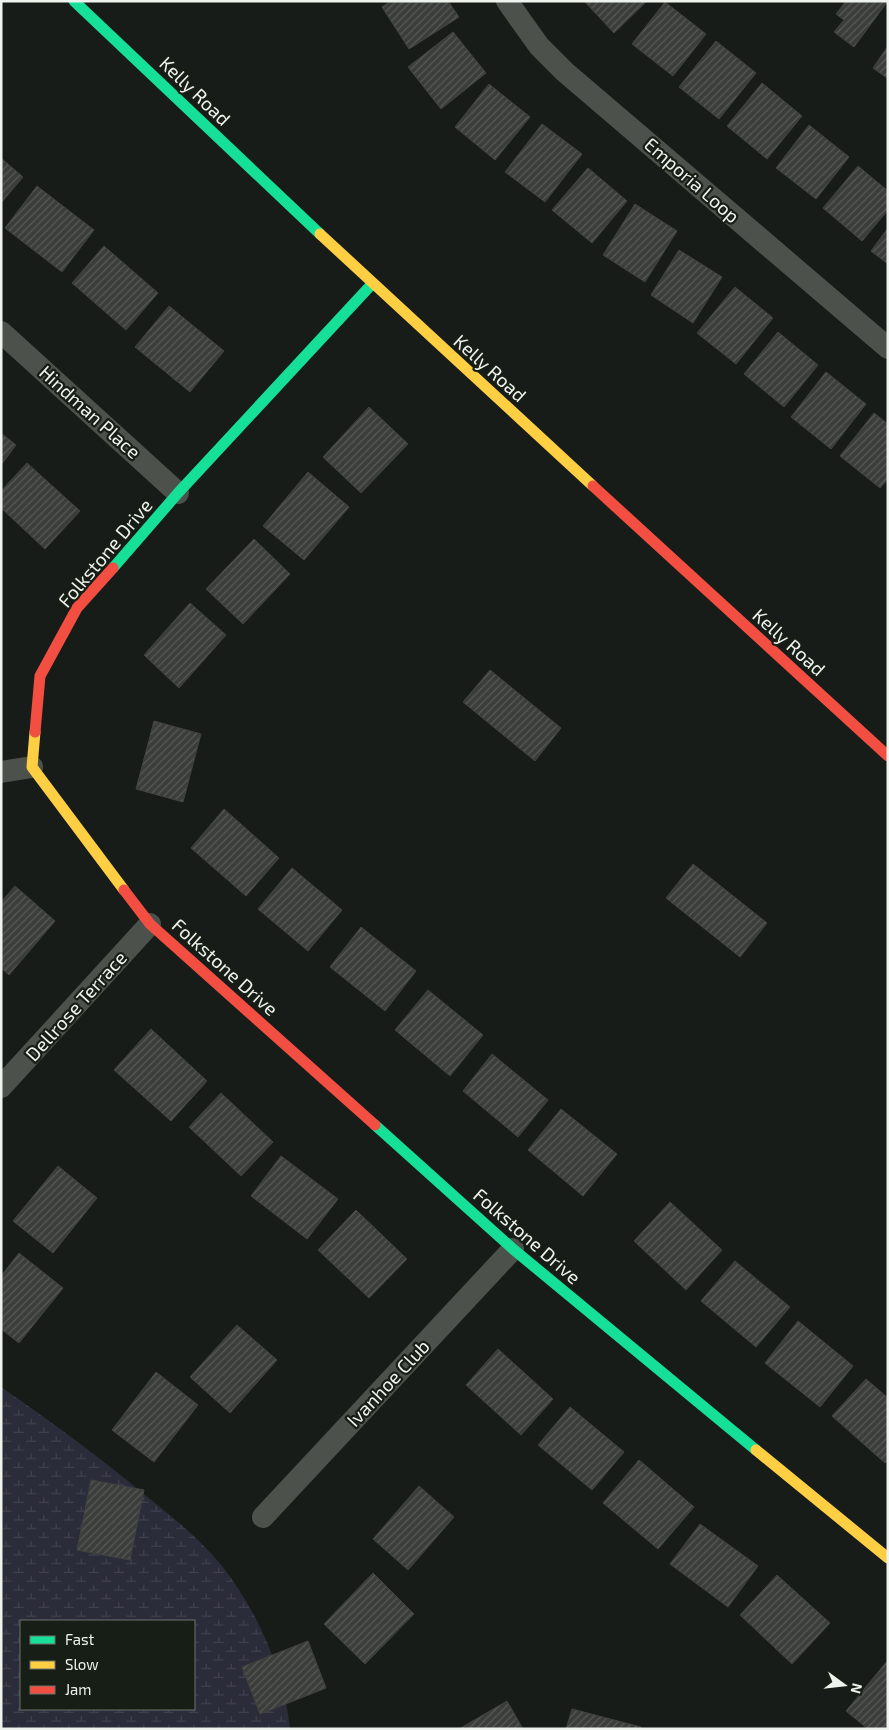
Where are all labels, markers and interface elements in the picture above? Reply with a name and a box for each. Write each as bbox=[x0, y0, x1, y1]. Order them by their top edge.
street label: Kelly Road bbox=[155, 51, 236, 130]
street label: Emporia Loop bbox=[640, 132, 745, 227]
street label: Kelly Road bbox=[449, 329, 531, 406]
street label: Hindman Place bbox=[35, 360, 146, 463]
street label: Folkstone Drive bbox=[53, 494, 157, 612]
street label: Kelly Road bbox=[748, 603, 830, 680]
street label: Folkstone Drive bbox=[168, 913, 283, 1020]
street label: Dellrose Terrace bbox=[20, 946, 131, 1065]
street label: Folkstone Drive bbox=[469, 1183, 586, 1288]
street label: Ivanhoe Club bbox=[341, 1334, 434, 1431]
legend bbox=[20, 1620, 195, 1710]
text: Fast bbox=[65, 1630, 95, 1648]
text: Slow bbox=[65, 1655, 99, 1673]
north arrow bbox=[819, 1660, 869, 1710]
text: Jam bbox=[65, 1680, 91, 1698]
text: N bbox=[848, 1681, 867, 1696]

